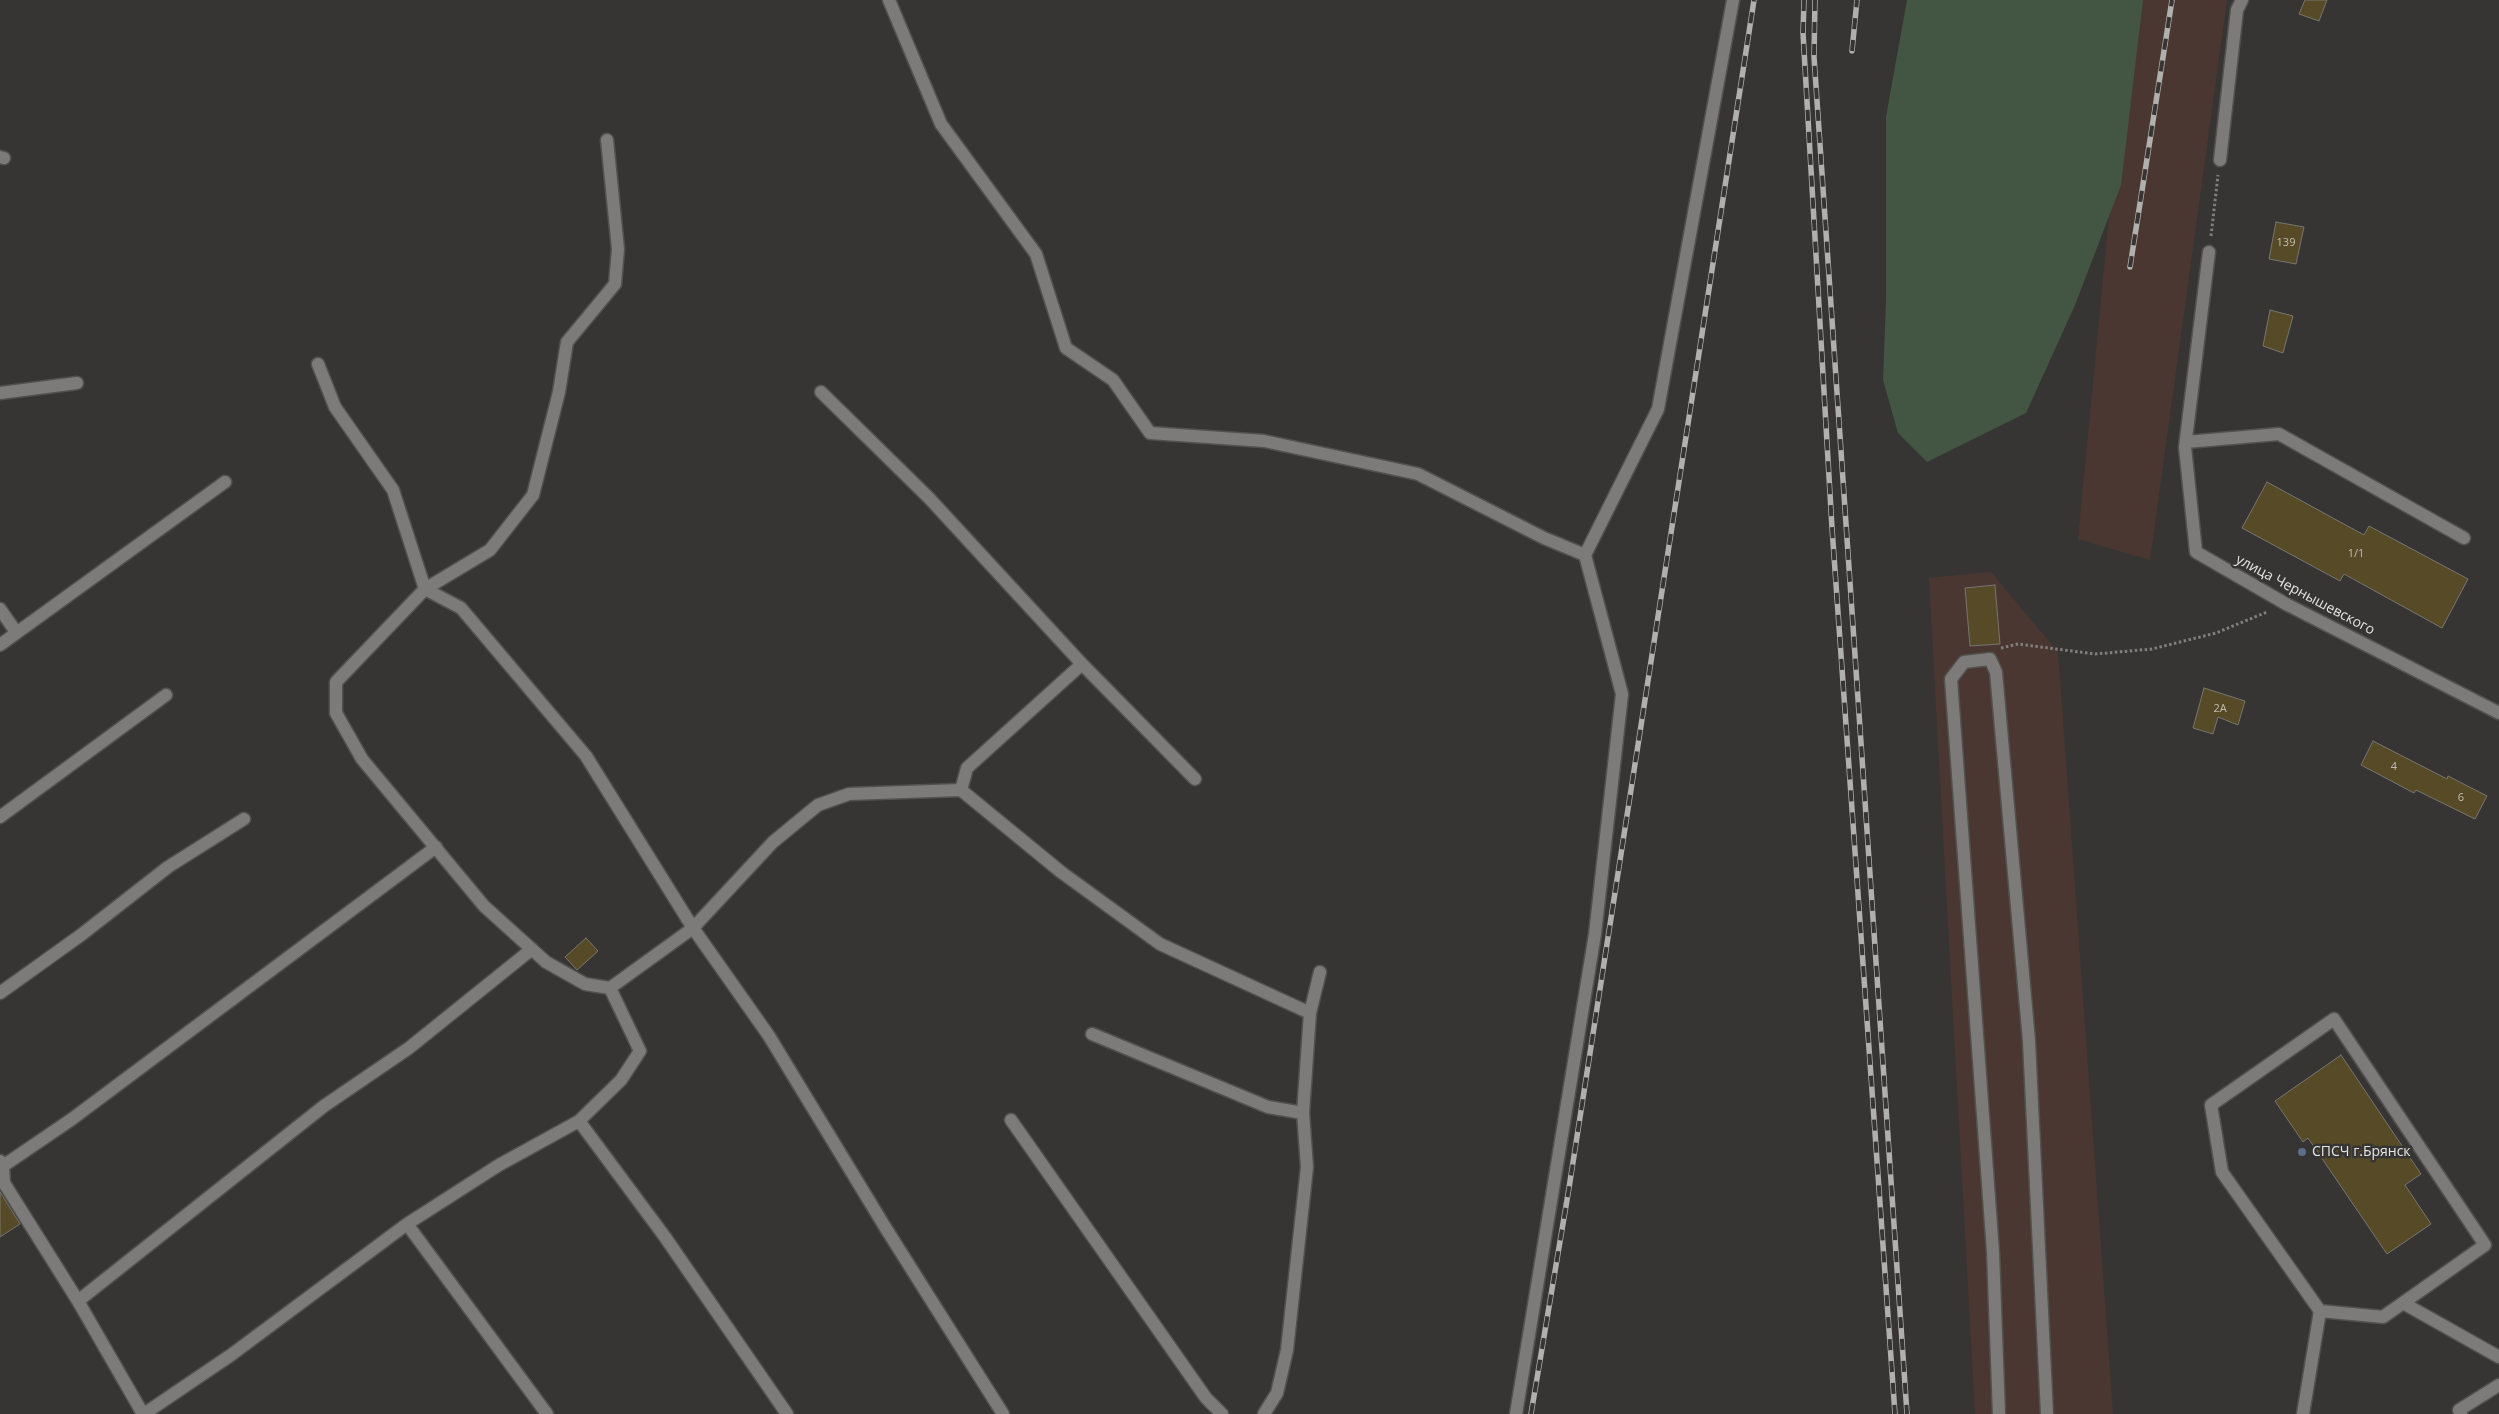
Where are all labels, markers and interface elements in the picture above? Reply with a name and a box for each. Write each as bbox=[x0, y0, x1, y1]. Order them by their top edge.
house number: 139 bbox=[2277, 236, 2295, 250]
house number: 1/1 bbox=[2348, 547, 2364, 561]
street label: улица Чернышевского bbox=[2233, 551, 2377, 639]
house number: 2А bbox=[2213, 702, 2227, 716]
house number: 4 bbox=[2391, 760, 2397, 774]
house number: 6 bbox=[2458, 791, 2464, 805]
place label: СПСЧ г.Брянск bbox=[2312, 1144, 2411, 1160]
marker: СПСЧ г.Брянск bbox=[2296, 1146, 2308, 1158]

